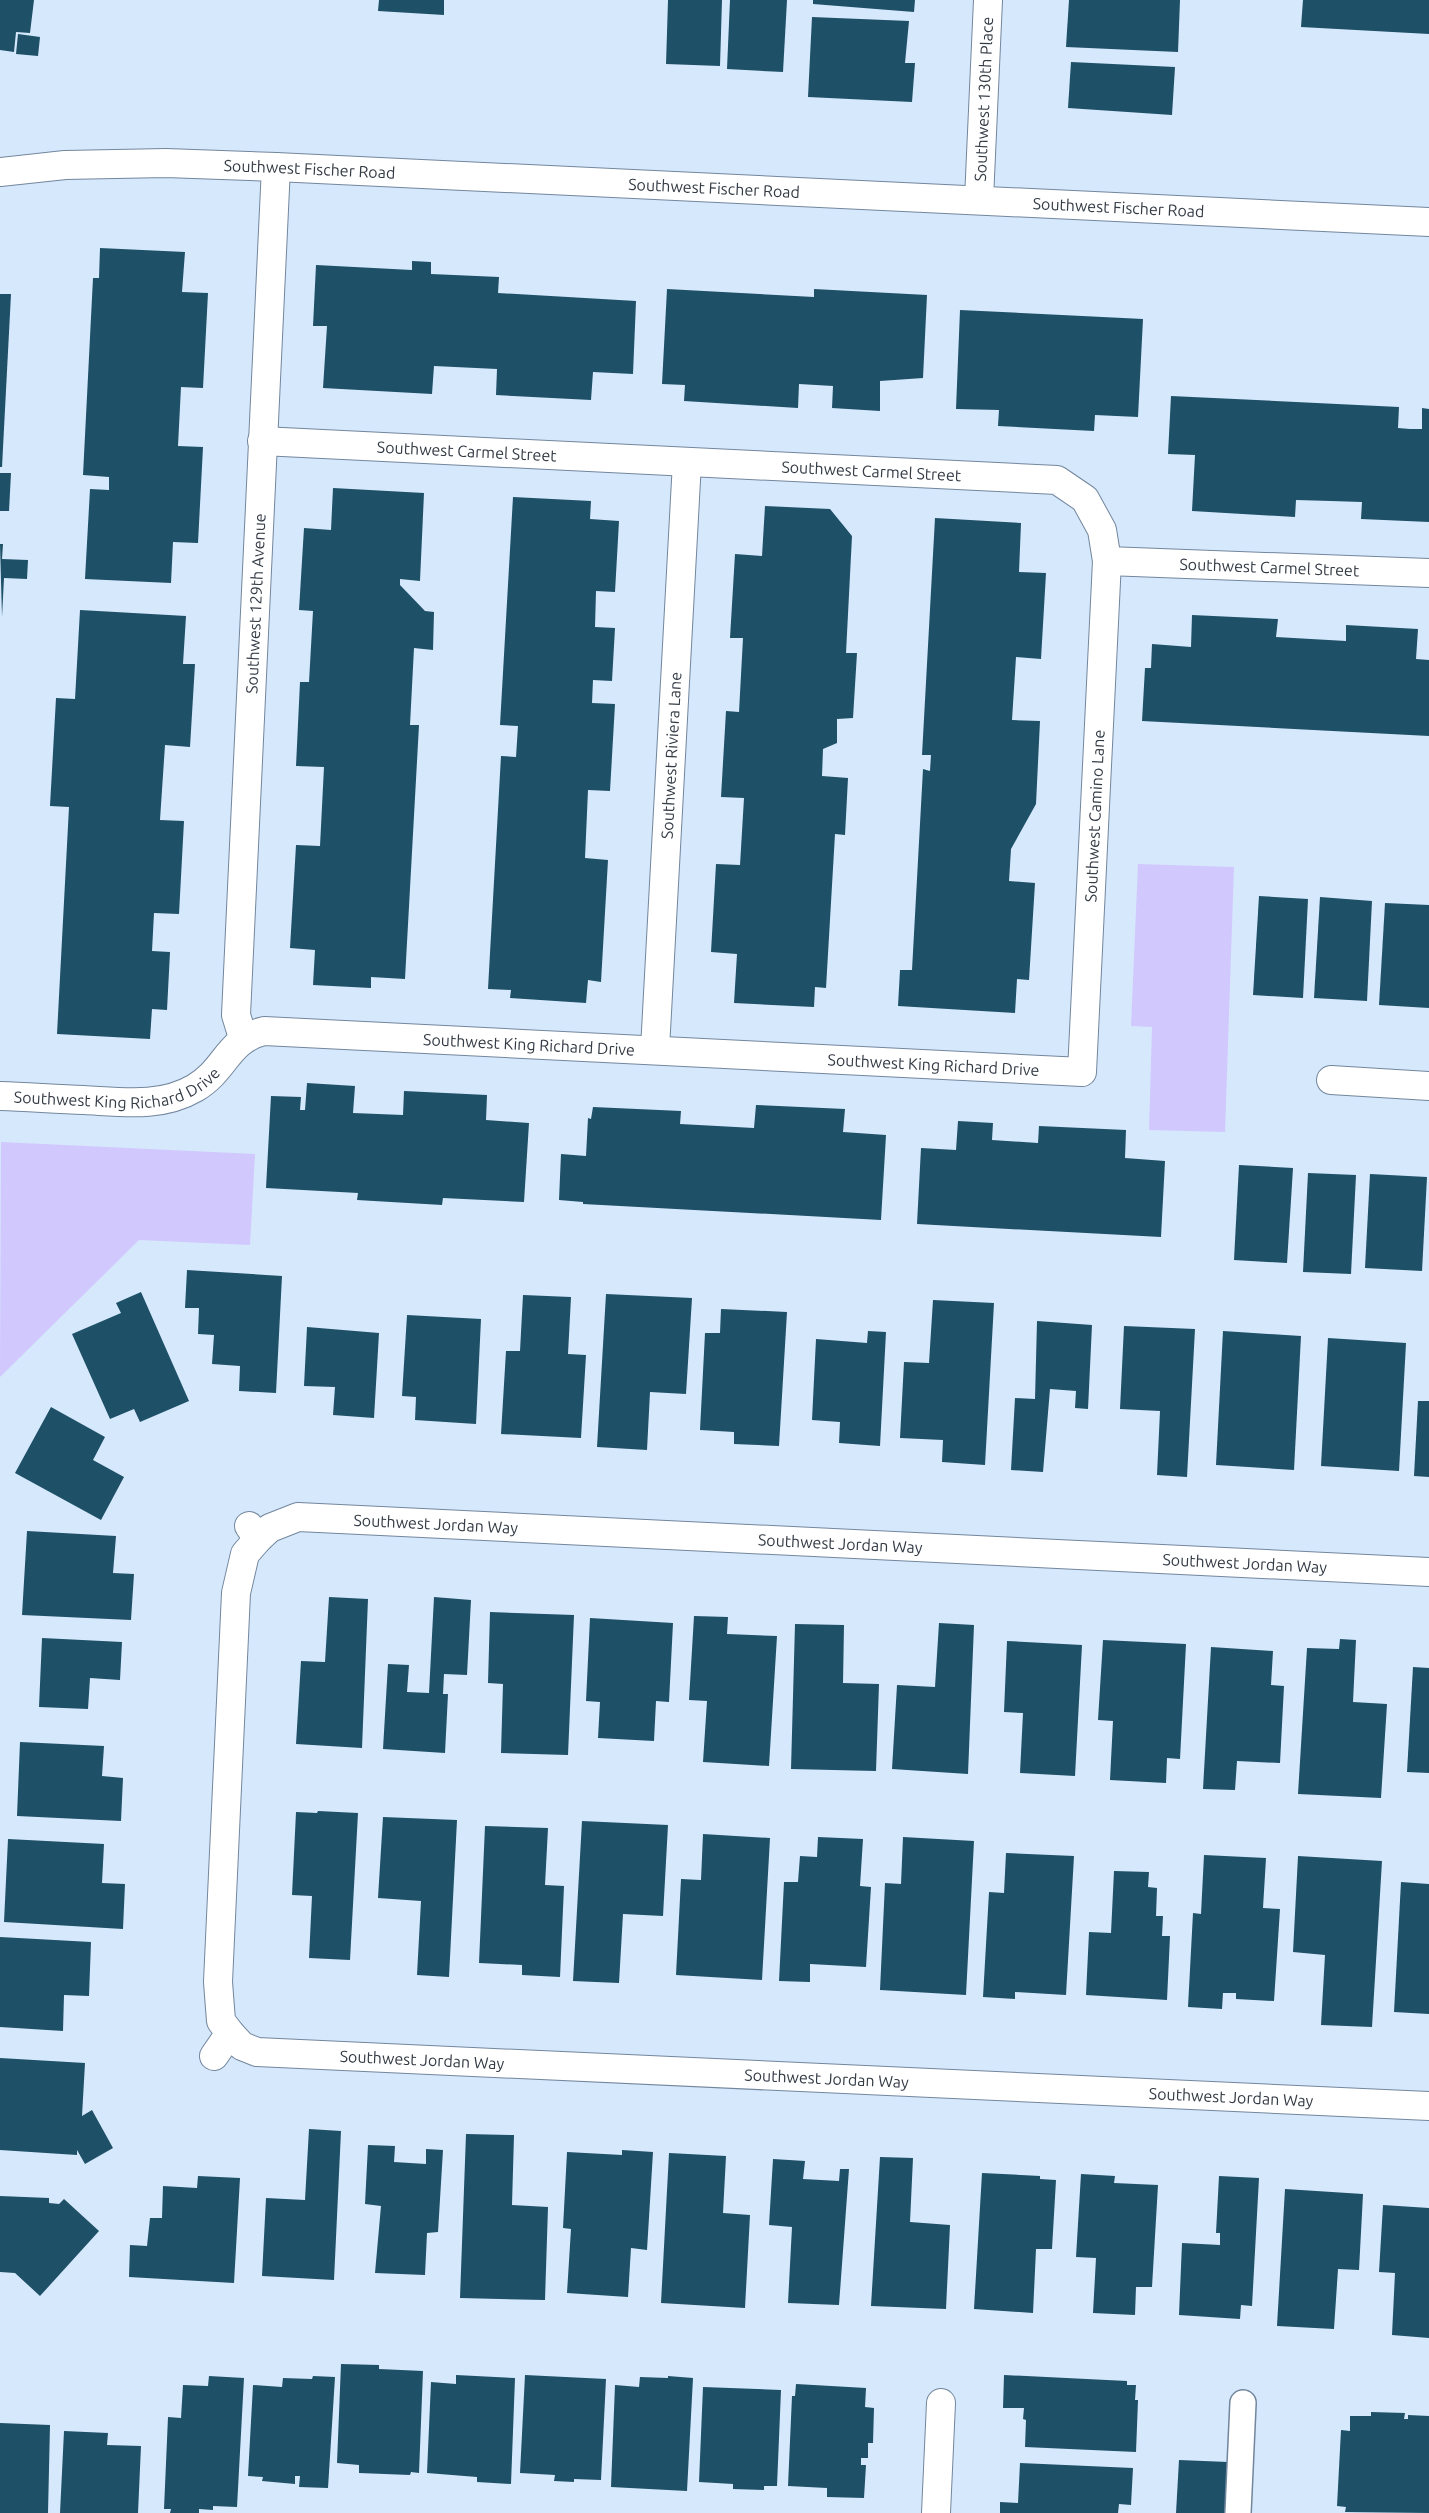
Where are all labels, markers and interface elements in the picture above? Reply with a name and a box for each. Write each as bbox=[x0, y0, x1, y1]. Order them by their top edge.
street label: Southwest 130th Place bbox=[971, 16, 996, 182]
street label: Southwest Fischer Road bbox=[223, 156, 396, 182]
street label: Southwest Fischer Road bbox=[628, 175, 800, 201]
street label: Southwest Fischer Road bbox=[1032, 194, 1205, 220]
street label: Southwest Carmel Street bbox=[376, 438, 558, 464]
street label: Southwest Carmel Street bbox=[781, 457, 962, 484]
street label: Southwest 129th Avenue bbox=[242, 513, 269, 694]
street label: Southwest Carmel Street bbox=[1179, 555, 1360, 579]
street label: Southwest Riviera Lane bbox=[657, 671, 685, 839]
street label: Southwest Camino Lane bbox=[1081, 729, 1108, 903]
street label: Southwest King Richard Drive bbox=[423, 1030, 635, 1059]
street label: Southwest King Richard Drive bbox=[827, 1050, 1040, 1079]
street label: Southwest King Richard Drive bbox=[13, 1063, 223, 1111]
street label: Southwest Jordan Way bbox=[353, 1511, 519, 1537]
street label: Southwest Jordan Way bbox=[758, 1530, 923, 1556]
street label: Southwest Jordan Way bbox=[1162, 1550, 1328, 1576]
street label: Southwest Jordan Way bbox=[339, 2047, 505, 2072]
street label: Southwest Jordan Way bbox=[744, 2065, 909, 2091]
street label: Southwest Jordan Way bbox=[1148, 2084, 1314, 2110]

